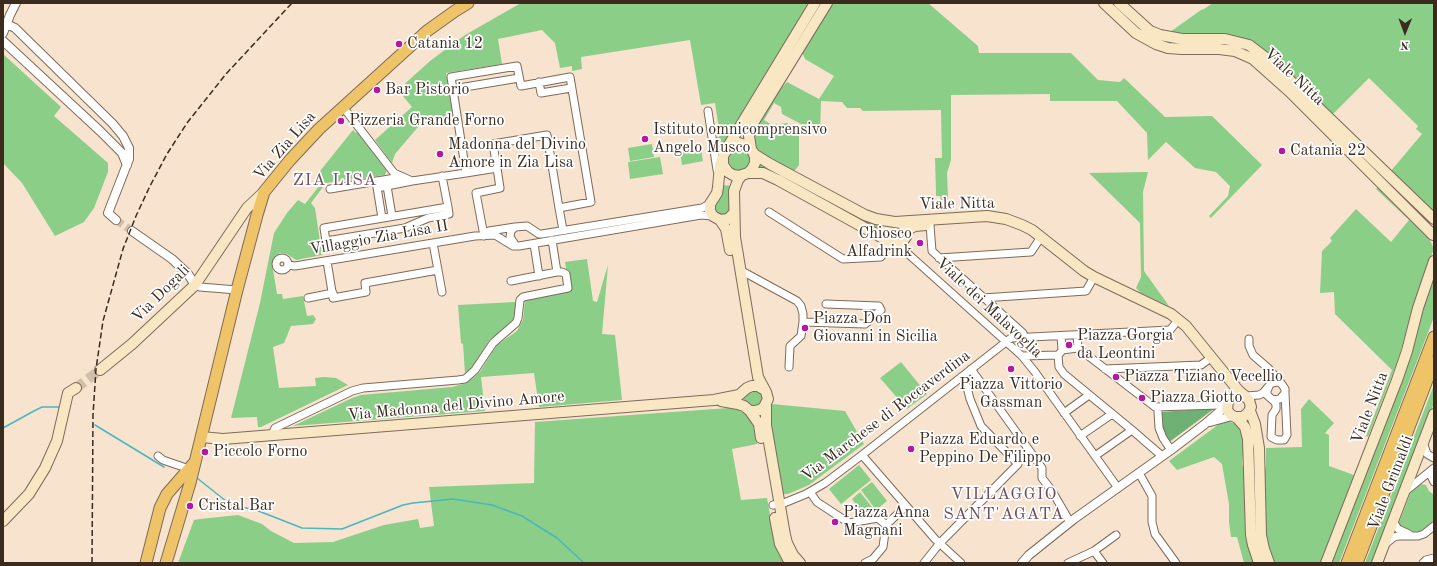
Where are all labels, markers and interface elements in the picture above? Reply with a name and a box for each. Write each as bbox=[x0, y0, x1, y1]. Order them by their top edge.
north arrow bbox=[1385, 12, 1425, 52]
place label: Catania 12 bbox=[407, 34, 483, 54]
marker: Catania 12 bbox=[394, 39, 404, 49]
text: N bbox=[1400, 39, 1409, 50]
street label: Viale Nitta bbox=[1260, 44, 1328, 110]
place label: Bar Pistorio bbox=[385, 80, 469, 100]
marker: Bar Pistorio bbox=[372, 85, 382, 95]
street label: Via Zia Lisa bbox=[250, 107, 320, 185]
place label: Pizzeria Grande Forno bbox=[349, 111, 504, 131]
marker: Pizzeria Grande Forno bbox=[336, 116, 346, 126]
place label: Istituto omnicomprensivo Angelo Musco bbox=[653, 120, 827, 158]
marker: Istituto omnicomprensivo Angelo Musco bbox=[640, 134, 650, 144]
place label: Madonna del Divino Amore in Zia Lisa bbox=[448, 135, 586, 173]
place label: Catania 22 bbox=[1290, 141, 1366, 161]
marker: Catania 22 bbox=[1277, 146, 1287, 156]
marker: Madonna del Divino Amore in Zia Lisa bbox=[435, 149, 445, 159]
district label: ZIA LISA bbox=[293, 171, 377, 191]
street label: Viale Nitta bbox=[919, 194, 995, 214]
street label: Villaggio Zia Lisa II bbox=[308, 216, 450, 260]
place label: Chiosco Alfadrink bbox=[846, 224, 912, 262]
marker: Chiosco Alfadrink bbox=[915, 238, 925, 248]
street label: Viale dei Malavoglia bbox=[932, 254, 1046, 362]
street label: Via Dogali bbox=[128, 261, 194, 327]
place label: Piazza Don Giovanni in Sicilia bbox=[813, 309, 938, 347]
marker: Piazza Don Giovanni in Sicilia bbox=[800, 323, 810, 333]
place label: Piazza Gorgia da Leontini bbox=[1077, 326, 1173, 364]
marker: Piazza Gorgia da Leontini bbox=[1064, 340, 1074, 350]
street label: Via Marchese di Roccaverdina bbox=[798, 346, 974, 486]
marker: Piazza Vittorio Gassman bbox=[1006, 364, 1016, 374]
place label: Piazza Tiziano Vecellio bbox=[1124, 367, 1283, 387]
street label: Viale Nitta bbox=[1347, 369, 1393, 447]
marker: Piazza Tiziano Vecellio bbox=[1111, 372, 1121, 382]
place label: Piazza Vittorio Gassman bbox=[959, 375, 1063, 413]
street label: Via Madonna del Divino Amore bbox=[347, 387, 565, 425]
place label: Piazza Giotto bbox=[1150, 388, 1242, 408]
marker: Piazza Giotto bbox=[1137, 393, 1147, 403]
place label: Piazza Eduardo e Peppino De Filippo bbox=[919, 430, 1051, 468]
street label: Viale Grimaldi bbox=[1364, 433, 1418, 533]
place label: Piccolo Forno bbox=[213, 442, 308, 462]
marker: Piazza Eduardo e Peppino De Filippo bbox=[906, 444, 916, 454]
marker: Piccolo Forno bbox=[200, 447, 210, 457]
district label: VILLAGGIO SANT'AGATA bbox=[943, 485, 1065, 525]
place label: Cristal Bar bbox=[198, 496, 274, 516]
marker: Cristal Bar bbox=[185, 501, 195, 511]
place label: Piazza Anna Magnani bbox=[843, 503, 930, 541]
marker: Piazza Anna Magnani bbox=[830, 517, 840, 527]

